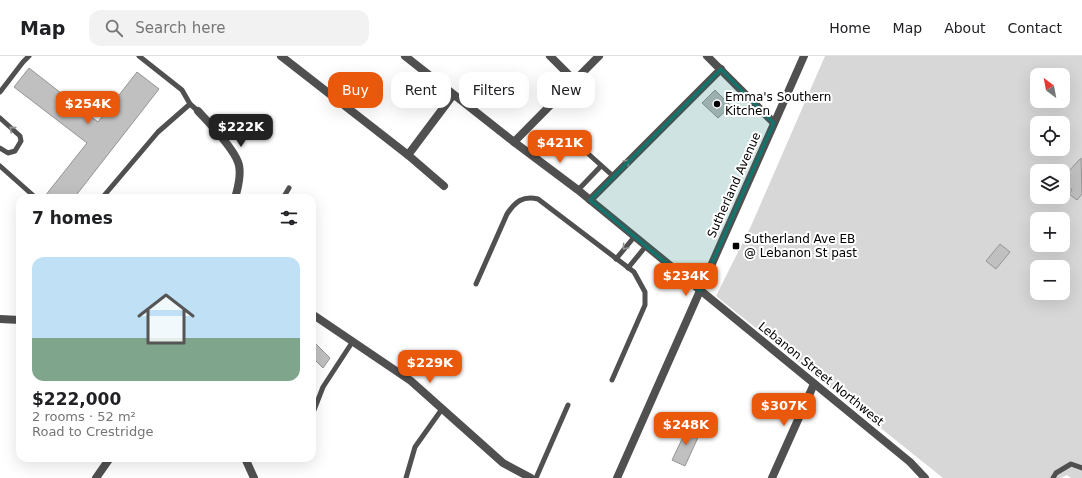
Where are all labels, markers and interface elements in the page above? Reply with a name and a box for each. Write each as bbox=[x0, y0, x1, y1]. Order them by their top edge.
search box bbox=[89, 10, 369, 46]
text: Map bbox=[20, 17, 65, 39]
icon: search bbox=[103, 17, 125, 39]
text: Search here bbox=[135, 19, 225, 37]
text: Home bbox=[829, 20, 871, 36]
text: Map bbox=[893, 20, 922, 36]
text: About bbox=[944, 20, 986, 36]
text: Contact bbox=[1008, 20, 1062, 36]
north arrow bbox=[1030, 68, 1070, 108]
map controls bbox=[1030, 68, 1070, 300]
chip: Buy bbox=[328, 72, 383, 108]
chip: Rent bbox=[391, 72, 451, 108]
chip: Filters bbox=[459, 72, 529, 108]
chip: New bbox=[537, 72, 595, 108]
place label: Emma's Southern Kitchen bbox=[725, 90, 831, 118]
pin: $254K bbox=[60, 91, 116, 125]
text: $254K bbox=[65, 96, 111, 111]
marker: Emma's Southern Kitchen bbox=[712, 99, 722, 109]
pin: $222K bbox=[213, 114, 269, 148]
button: locate bbox=[1030, 116, 1070, 156]
text: $222K bbox=[218, 119, 264, 134]
one-way arrow bbox=[10, 126, 17, 133]
pin: $421K bbox=[532, 130, 588, 164]
street label: Sutherland Avenue bbox=[704, 130, 764, 240]
text: $421K bbox=[537, 135, 583, 150]
one-way arrow bbox=[622, 159, 630, 167]
button: layers bbox=[1030, 164, 1070, 204]
icon: filters bbox=[278, 207, 300, 229]
text: 7 homes bbox=[32, 208, 113, 228]
button: + bbox=[1030, 212, 1070, 252]
place label: Sutherland Ave EB @ Lebanon St past bbox=[744, 232, 857, 260]
marker: Sutherland Ave EB @ Lebanon St past bbox=[731, 241, 741, 251]
one-way arrow bbox=[623, 243, 630, 250]
button: − bbox=[1030, 260, 1070, 300]
pin: $234K bbox=[658, 263, 714, 297]
text: $234K bbox=[663, 268, 709, 283]
icon: home bbox=[130, 283, 202, 355]
street label: Lebanon Street Northwest bbox=[756, 319, 887, 429]
pin: $229K bbox=[402, 350, 458, 384]
text: $229K bbox=[407, 355, 453, 370]
text: $222,000 bbox=[32, 389, 121, 409]
pin: $307K bbox=[756, 393, 812, 427]
text: $307K bbox=[761, 398, 807, 413]
text: 2 rooms · 52 m² bbox=[32, 409, 136, 424]
pin: $248K bbox=[658, 412, 714, 446]
text: $248K bbox=[663, 417, 709, 432]
text: Road to Crestridge bbox=[32, 424, 153, 439]

